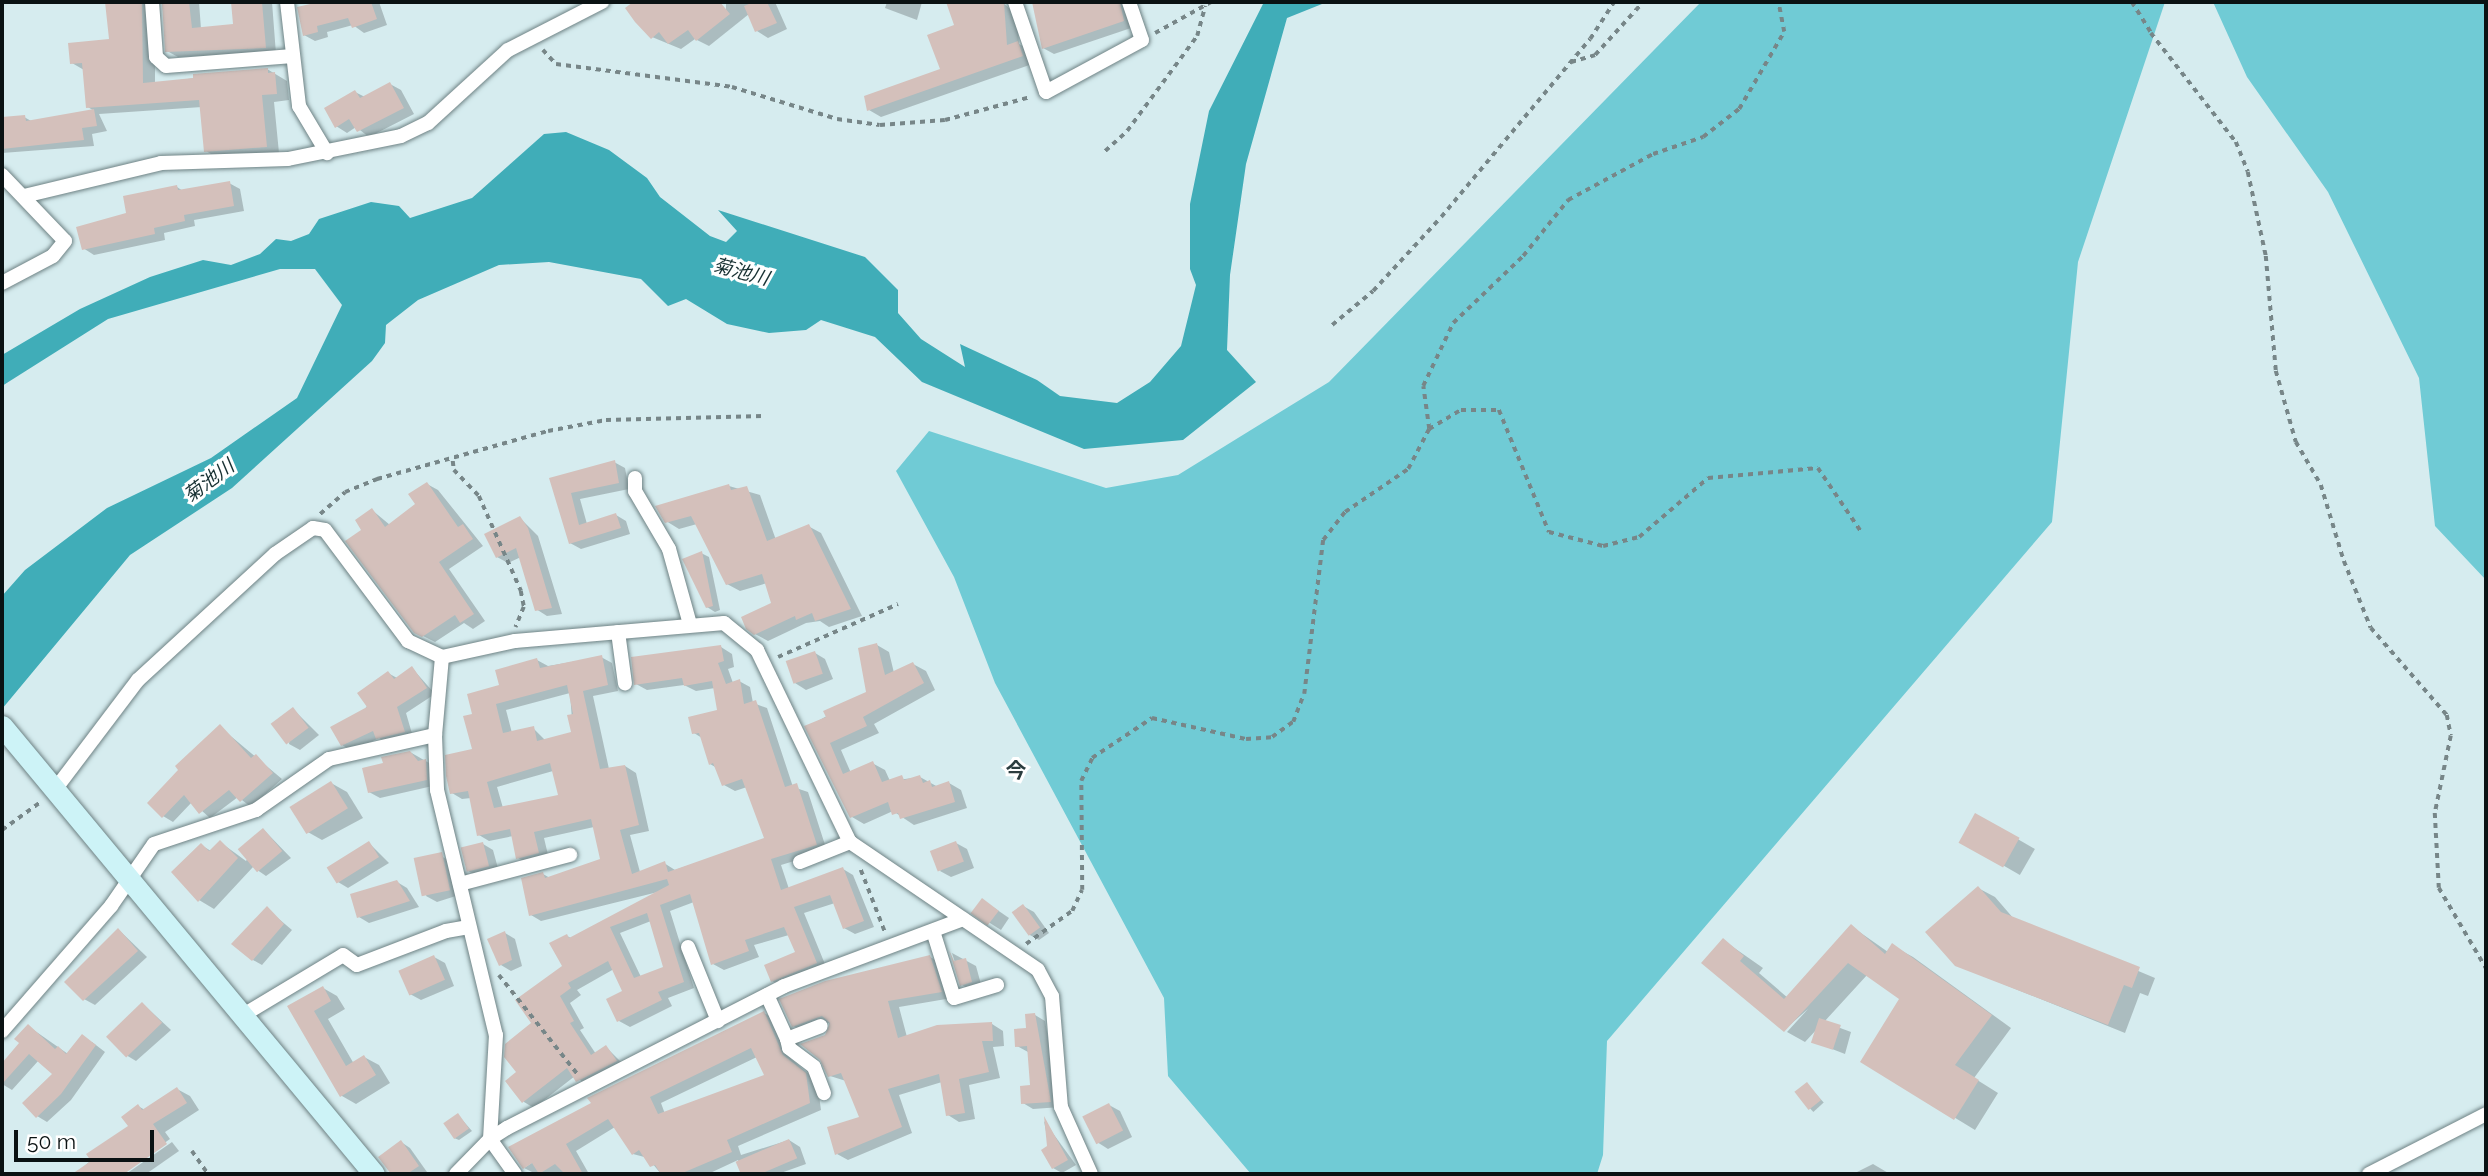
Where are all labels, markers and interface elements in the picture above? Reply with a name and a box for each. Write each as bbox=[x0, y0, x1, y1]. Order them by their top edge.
water label: 菊池川 bbox=[711, 254, 771, 290]
water label: 菊池川 bbox=[179, 455, 239, 507]
district label: 今 bbox=[1006, 758, 1026, 784]
scale bar bbox=[18, 1116, 158, 1160]
text: 50 m bbox=[27, 1129, 76, 1154]

